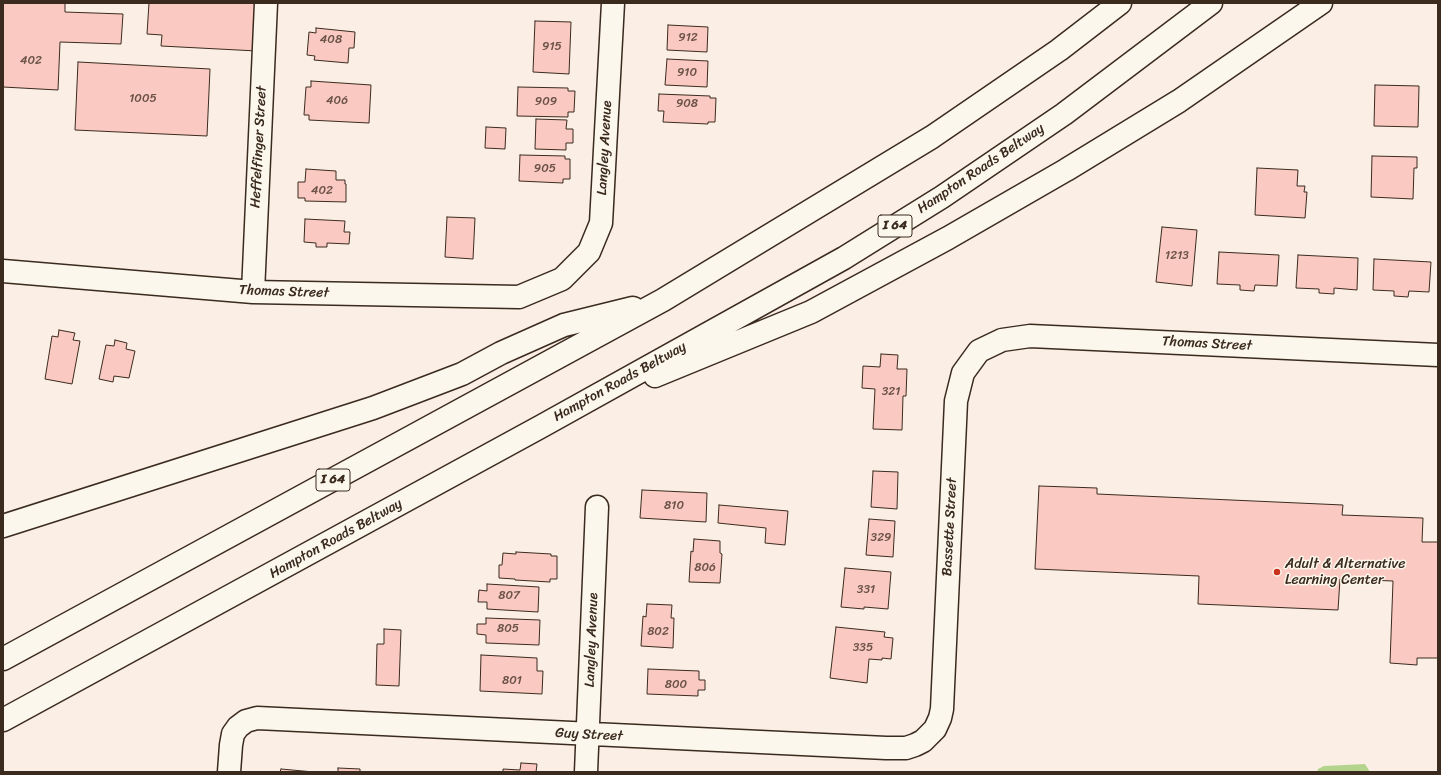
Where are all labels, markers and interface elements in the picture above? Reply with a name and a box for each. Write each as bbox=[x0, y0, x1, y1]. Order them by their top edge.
house number: 912 bbox=[678, 31, 698, 45]
house number: 408 bbox=[320, 33, 342, 47]
house number: 915 bbox=[542, 40, 562, 54]
house number: 402 bbox=[20, 54, 42, 68]
house number: 910 bbox=[677, 66, 697, 80]
street label: Heffelfinger Street bbox=[247, 85, 271, 209]
house number: 1005 bbox=[129, 92, 157, 106]
house number: 406 bbox=[326, 94, 348, 108]
house number: 909 bbox=[535, 95, 557, 109]
house number: 908 bbox=[676, 97, 698, 111]
street label: Langley Avenue bbox=[594, 100, 616, 196]
street label: Hampton Roads Beltway bbox=[914, 120, 1048, 218]
house number: 905 bbox=[534, 162, 556, 176]
house number: 402 bbox=[311, 184, 333, 198]
road number: I 64 bbox=[878, 215, 912, 237]
house number: 1213 bbox=[1165, 249, 1189, 263]
street label: Thomas Street bbox=[239, 282, 329, 302]
street label: Thomas Street bbox=[1162, 333, 1252, 355]
street label: Hampton Roads Beltway bbox=[551, 338, 689, 426]
house number: 321 bbox=[882, 385, 900, 399]
road number: I 64 bbox=[316, 469, 350, 491]
street label: Bassette Street bbox=[939, 477, 961, 577]
street label: Hampton Roads Beltway bbox=[267, 495, 405, 583]
house number: 810 bbox=[664, 499, 684, 513]
house number: 329 bbox=[871, 531, 891, 545]
place label: Adult & Alternative Learning Center bbox=[1285, 556, 1405, 588]
house number: 806 bbox=[694, 561, 716, 575]
marker: Adult & Alternative Learning Center bbox=[1272, 567, 1282, 577]
house number: 331 bbox=[857, 583, 875, 597]
house number: 807 bbox=[498, 589, 520, 603]
street label: Langley Avenue bbox=[582, 592, 602, 688]
house number: 805 bbox=[497, 622, 519, 636]
house number: 802 bbox=[647, 625, 669, 639]
house number: 335 bbox=[853, 641, 873, 655]
house number: 801 bbox=[502, 674, 522, 688]
house number: 800 bbox=[665, 678, 687, 692]
street label: Guy Street bbox=[555, 725, 623, 745]

